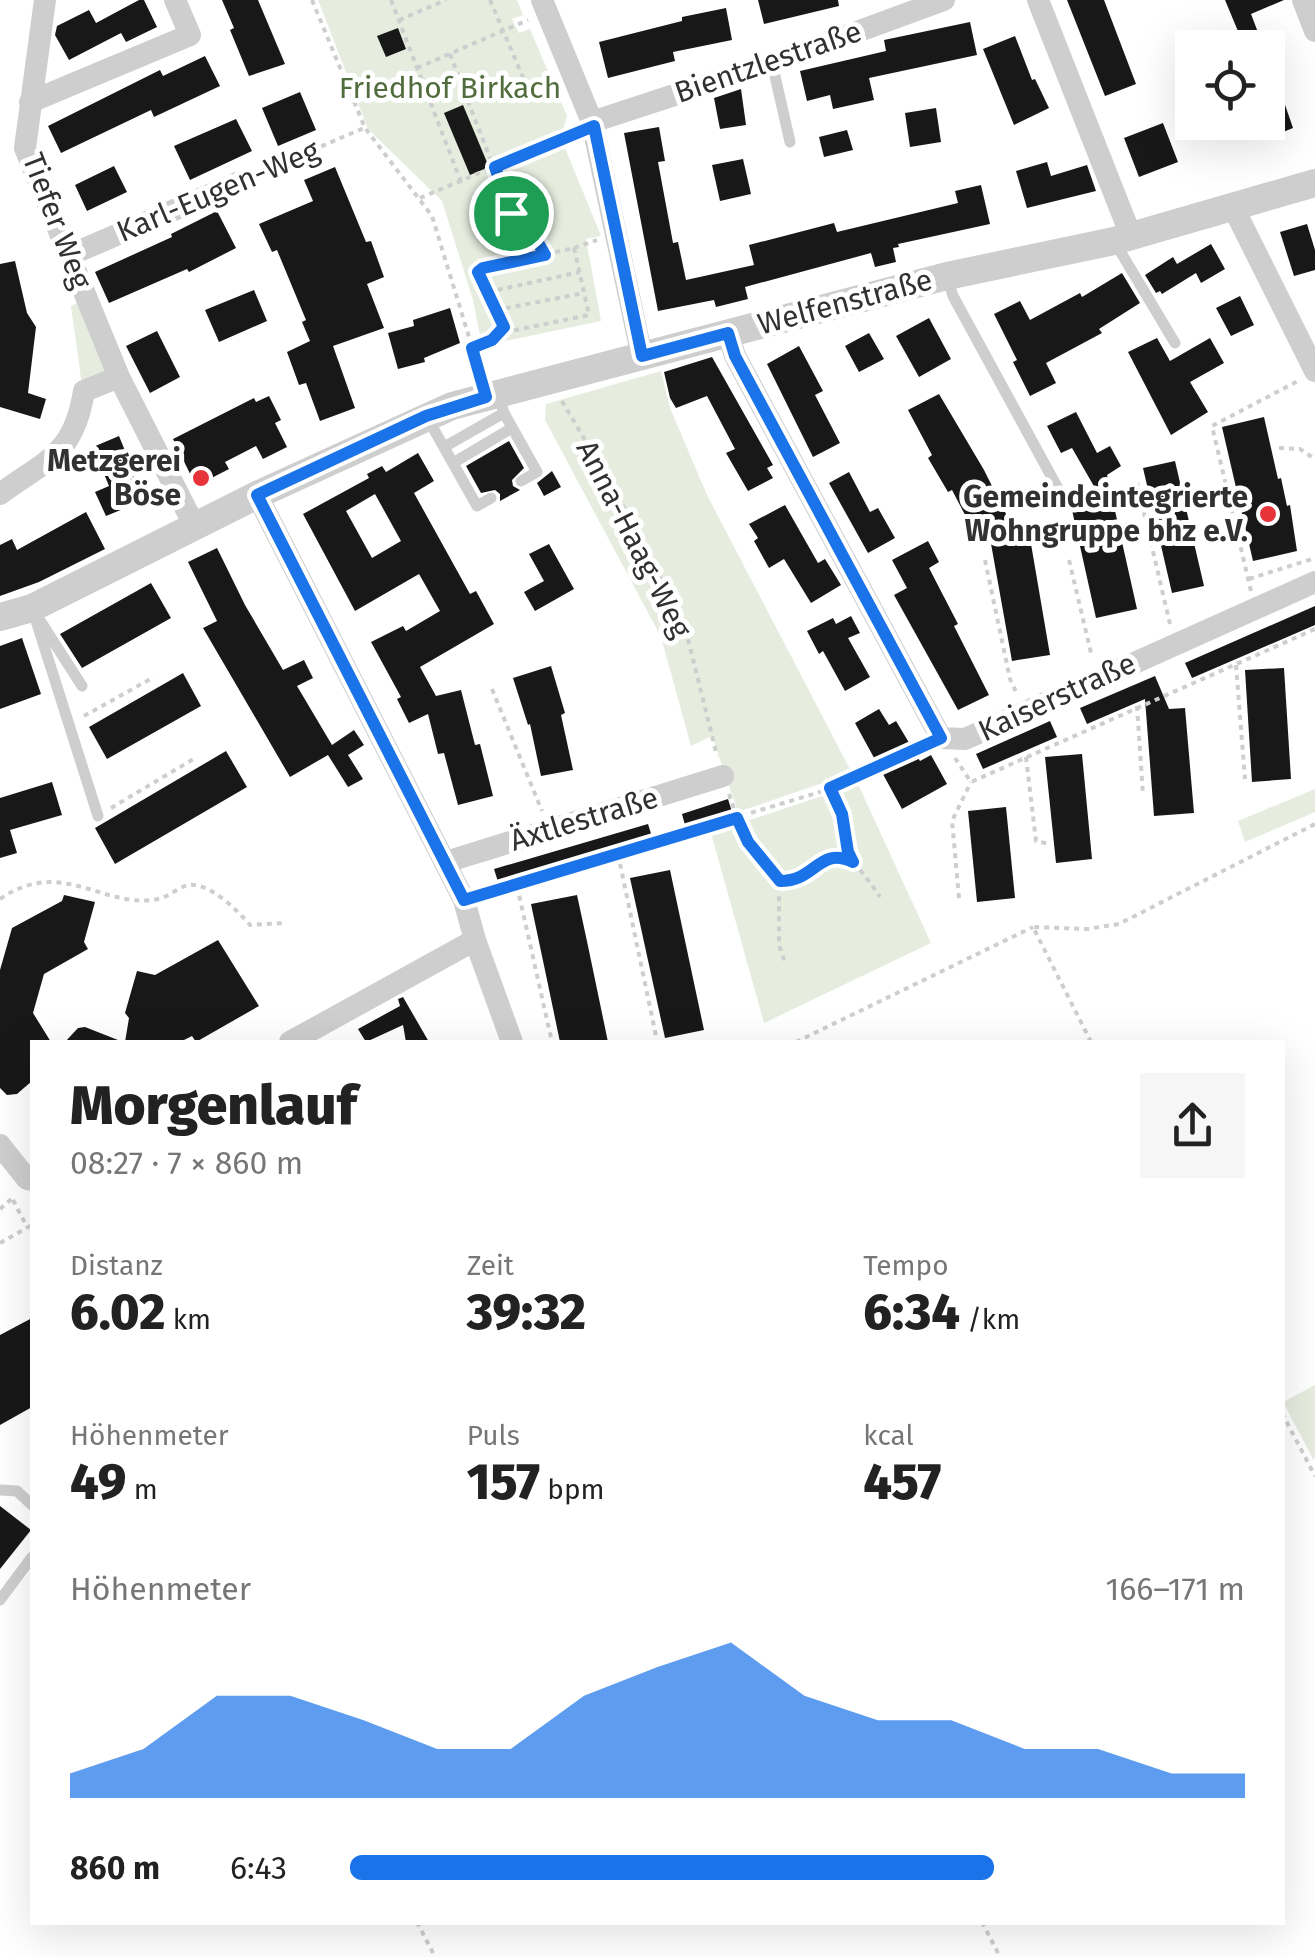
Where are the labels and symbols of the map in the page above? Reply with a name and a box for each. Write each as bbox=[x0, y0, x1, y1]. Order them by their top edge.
street label: Bientzlestraße bbox=[670, 13, 866, 111]
park label: Friedhof Birkach bbox=[339, 70, 561, 106]
street label: Karl-Eugen-Weg bbox=[111, 132, 325, 250]
street label: Tiefer Weg bbox=[15, 148, 99, 294]
pin bbox=[469, 171, 554, 256]
street label: Welfenstraße bbox=[754, 261, 936, 343]
street label: Anna-Haag-Weg bbox=[569, 434, 699, 644]
place label: Metzgerei Böse bbox=[47, 443, 181, 513]
marker: Metzgerei Böse bbox=[190, 467, 212, 489]
place label: Gemeindeintegrierte Wohngruppe bhz e.V. bbox=[963, 479, 1248, 549]
marker: Gemeindeintegrierte Wohngruppe bhz e.V. bbox=[1257, 503, 1279, 525]
street label: Kaiserstraße bbox=[973, 645, 1141, 749]
street label: Äxtlestraße bbox=[506, 779, 662, 859]

